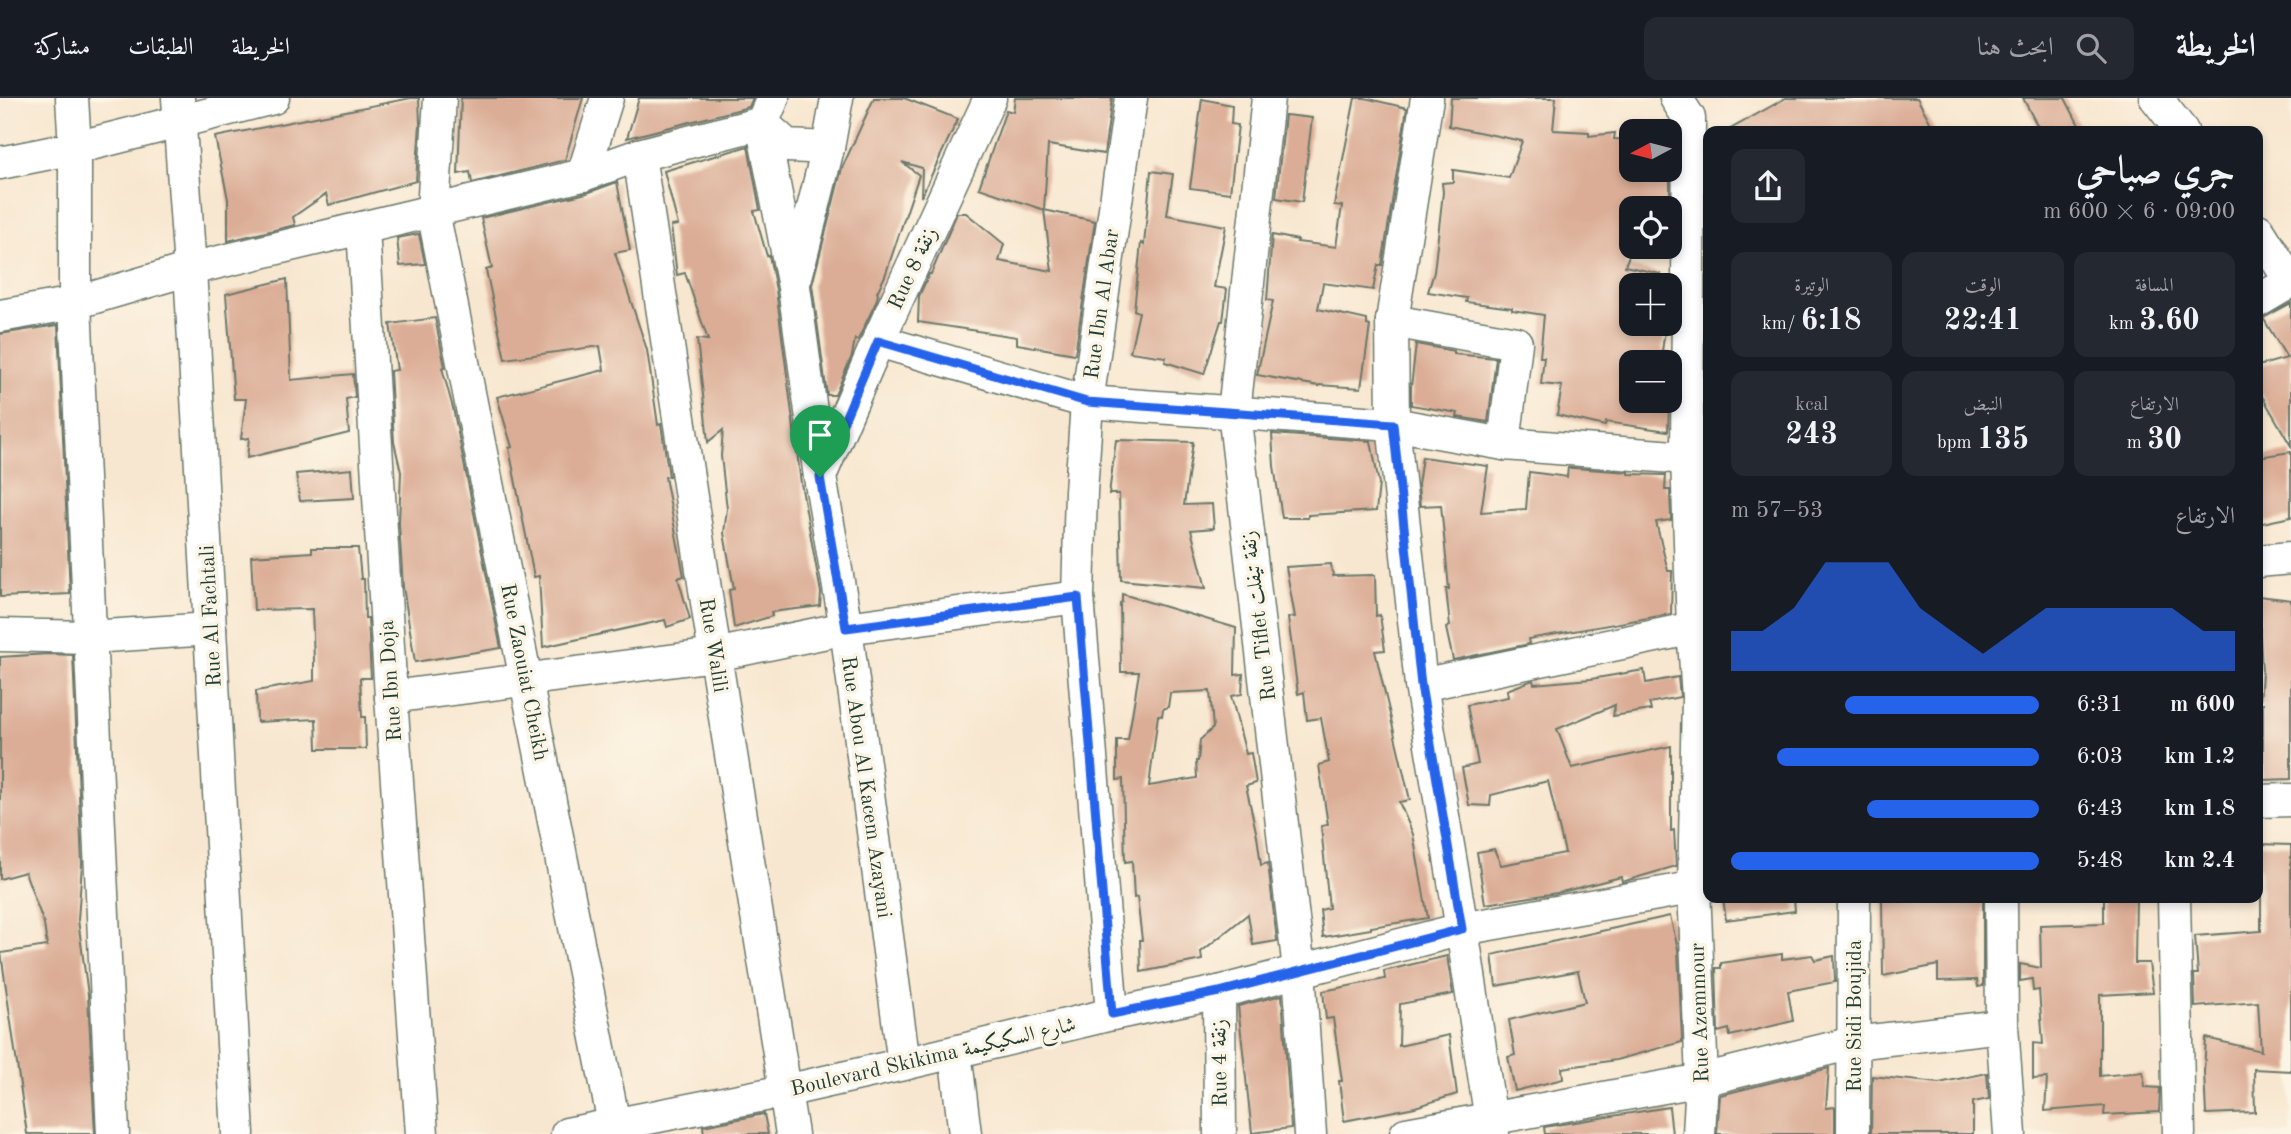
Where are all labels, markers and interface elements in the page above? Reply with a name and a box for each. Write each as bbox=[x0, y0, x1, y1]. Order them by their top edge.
search box bbox=[1644, 17, 2134, 80]
icon: search bbox=[2072, 29, 2110, 67]
text: الخريطة bbox=[2176, 31, 2256, 64]
text: ابحث هنا bbox=[1977, 35, 2054, 61]
text: مشاركة bbox=[35, 36, 90, 60]
text: الطبقات bbox=[128, 36, 194, 60]
text: الخريطة bbox=[232, 36, 290, 60]
north arrow bbox=[1619, 119, 1682, 182]
map controls bbox=[1619, 119, 1682, 413]
button: share bbox=[1731, 149, 1805, 223]
text: جري صباحي bbox=[2076, 153, 2235, 191]
button: locate bbox=[1619, 196, 1682, 259]
text: 09:00 · 6 × 600 m bbox=[2043, 200, 2235, 223]
street label: Rue 8 زنقة bbox=[885, 224, 942, 313]
street label: Rue Ibn Al Abar bbox=[1082, 227, 1123, 381]
button: + bbox=[1619, 273, 1682, 336]
text: الوتيرة bbox=[1794, 277, 1829, 296]
text: الوقت bbox=[1965, 277, 2001, 296]
text: المسافة bbox=[2135, 277, 2174, 296]
text: 6:18 bbox=[1801, 306, 1861, 336]
text: 22:41 bbox=[1944, 306, 2022, 336]
text: 3.60 bbox=[2139, 306, 2200, 336]
text: /km bbox=[1762, 315, 1801, 334]
text: km bbox=[2109, 315, 2139, 334]
button: − bbox=[1619, 350, 1682, 413]
text: kcal bbox=[1795, 396, 1828, 415]
text: النبض bbox=[1963, 396, 2003, 415]
text: الارتفاع bbox=[2130, 396, 2179, 415]
pin bbox=[790, 405, 850, 477]
icon: arrive bbox=[801, 416, 839, 454]
text: 243 bbox=[1786, 420, 1838, 450]
text: 135 bbox=[1977, 425, 2029, 455]
text: 30 bbox=[2147, 425, 2182, 455]
text: bpm bbox=[1937, 434, 1977, 453]
text: m bbox=[2127, 434, 2147, 453]
text: 53–57 m bbox=[1731, 499, 1823, 522]
text: الارتفاع bbox=[2175, 505, 2235, 528]
street label: Rue Tiflet زنقة تيفلت bbox=[1239, 529, 1280, 702]
street label: Rue Al Fachtali bbox=[197, 544, 226, 688]
street label: Rue Zaouiat Cheikh bbox=[496, 582, 551, 763]
street label: Rue Walili bbox=[695, 596, 730, 694]
street label: Rue Ibn Doja bbox=[377, 619, 406, 742]
street label: Rue Abou Al Kacem Azayani bbox=[837, 655, 894, 920]
text: 6:31 bbox=[2077, 693, 2123, 716]
text: 600 m bbox=[2170, 693, 2235, 716]
text: 6:03 bbox=[2077, 745, 2123, 768]
text: 1.2 km bbox=[2164, 745, 2235, 768]
text: 6:43 bbox=[2077, 797, 2123, 820]
text: 1.8 km bbox=[2164, 797, 2235, 820]
text: 5:48 bbox=[2077, 849, 2123, 872]
text: 2.4 km bbox=[2164, 849, 2235, 872]
street label: Rue Sidi Boujida bbox=[1845, 940, 1866, 1092]
street label: Rue Azemmour bbox=[1688, 942, 1713, 1083]
street label: Boulevard Skikima شارع السكيكيمة bbox=[788, 1012, 1079, 1106]
street label: Rue 4 زنقة bbox=[1209, 1019, 1232, 1107]

